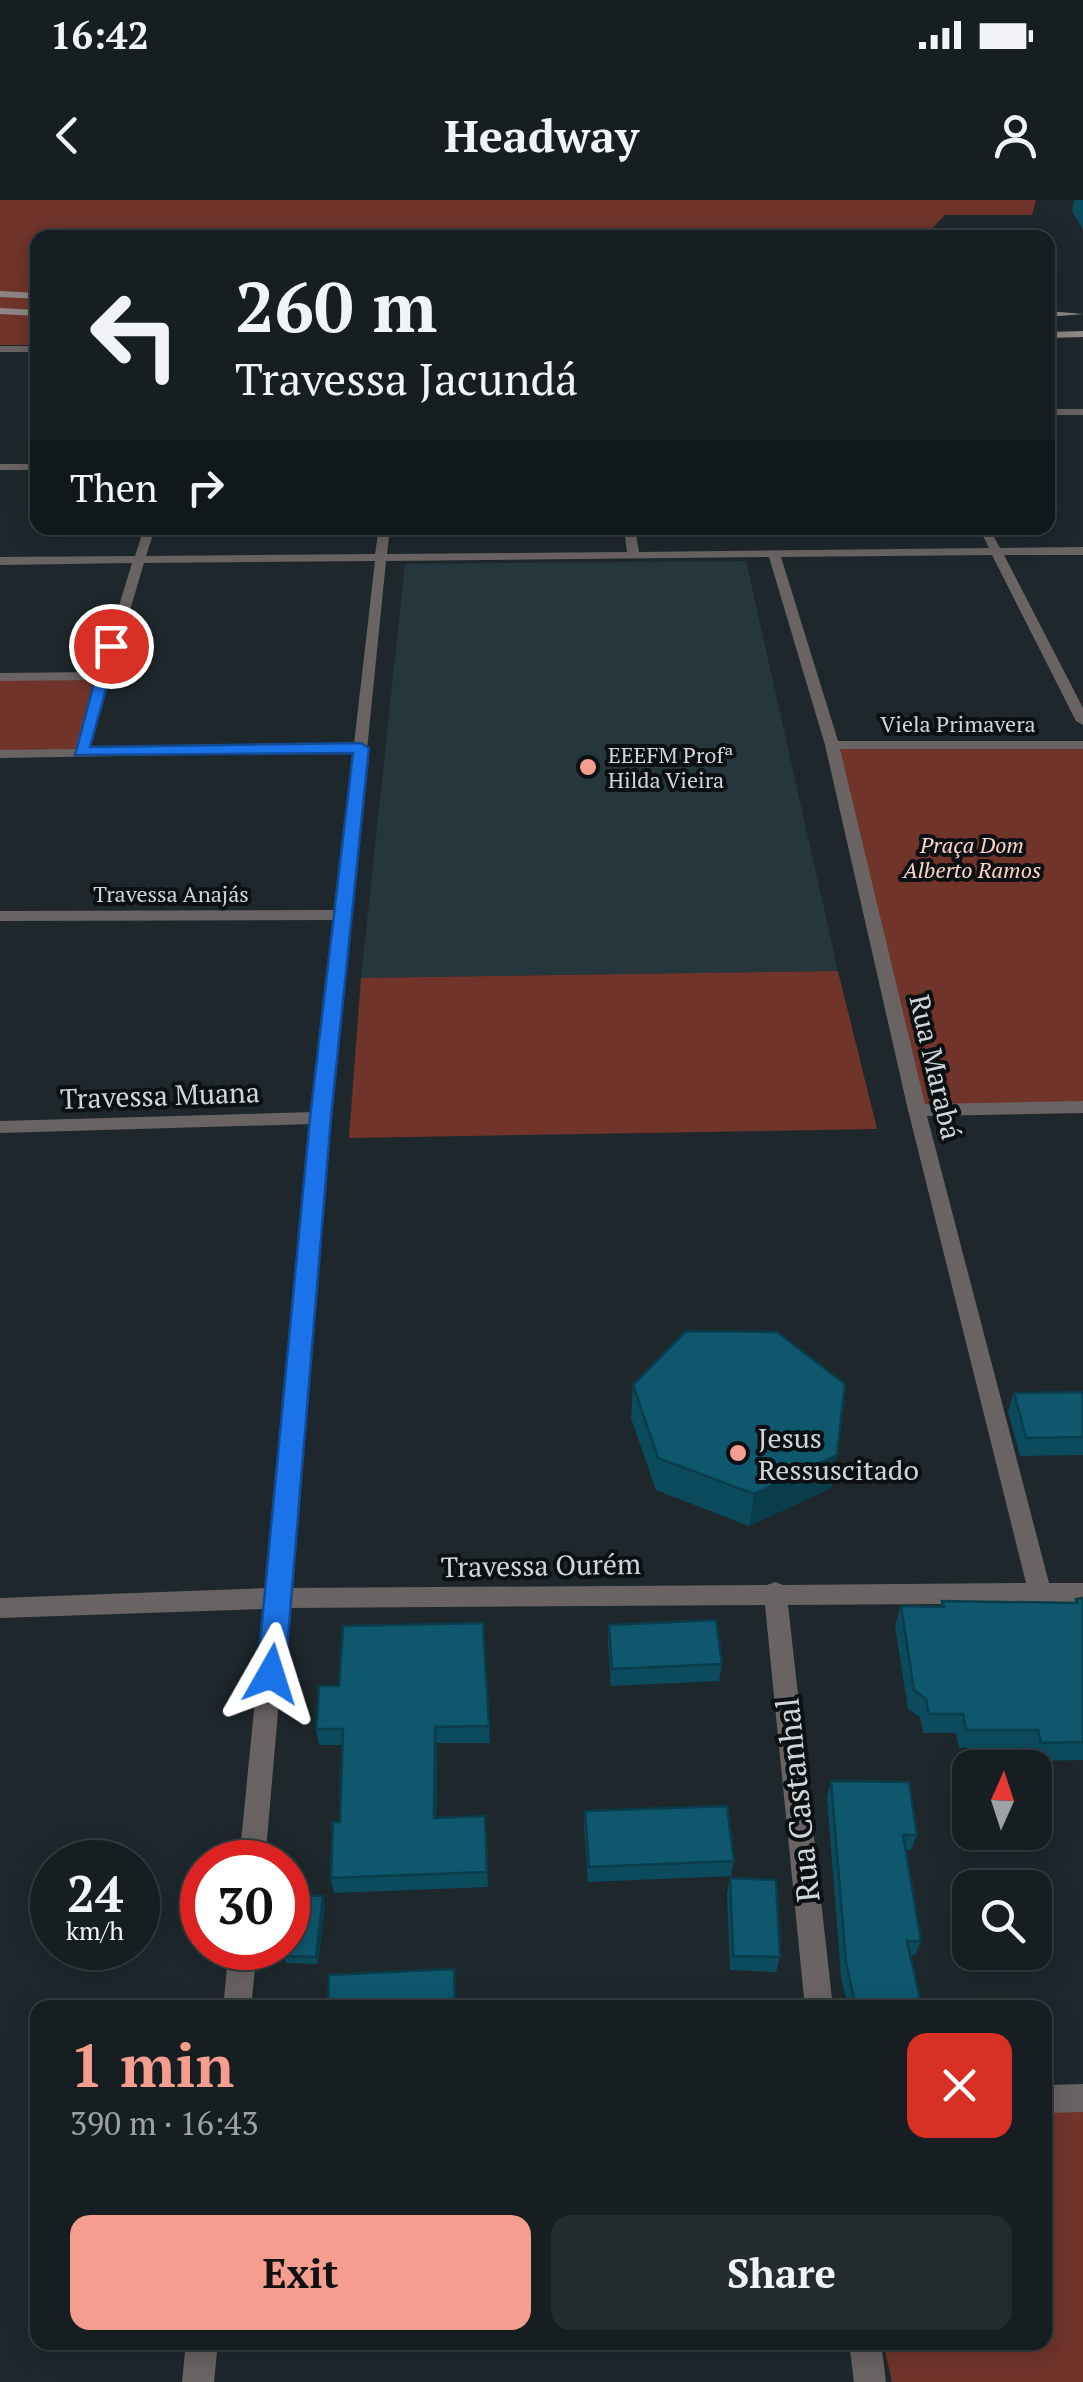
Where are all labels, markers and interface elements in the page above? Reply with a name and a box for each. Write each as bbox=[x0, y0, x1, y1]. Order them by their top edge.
text: 16:42 bbox=[50, 10, 149, 60]
text: Headway bbox=[444, 105, 639, 165]
icon: back bbox=[40, 108, 95, 163]
icon: person bbox=[988, 108, 1043, 163]
text: 260 m bbox=[235, 259, 437, 352]
icon: left bbox=[70, 270, 200, 400]
text: Travessa Jacundá bbox=[235, 348, 578, 408]
icon: right bbox=[178, 460, 233, 515]
text: Then bbox=[70, 463, 158, 513]
pin bbox=[69, 604, 154, 689]
icon: arrive bbox=[84, 619, 139, 674]
street label: Viela Primavera bbox=[880, 709, 1036, 738]
place label: EEEFM Profª Hilda Vieira bbox=[608, 740, 734, 794]
marker: EEEFM Profª Hilda Vieira bbox=[577, 756, 599, 778]
park label: Praça Dom Alberto Ramos bbox=[901, 830, 1041, 884]
street label: Travessa Anajás bbox=[93, 879, 249, 908]
street label: Rua Marabá bbox=[901, 991, 971, 1143]
street label: Travessa Muana bbox=[60, 1073, 260, 1117]
place label: Jesus Ressuscitado bbox=[758, 1419, 919, 1488]
marker: Jesus Ressuscitado bbox=[727, 1442, 749, 1464]
street label: Travessa Ourém bbox=[441, 1545, 641, 1585]
position arrow bbox=[219, 1622, 323, 1726]
street label: Rua Castanhal bbox=[765, 1696, 829, 1904]
north arrow bbox=[952, 1750, 1052, 1850]
map controls bbox=[952, 1750, 1052, 1970]
speed limit sign: 30 bbox=[180, 1840, 310, 1970]
text: 24 bbox=[67, 1860, 123, 1926]
button: search bbox=[952, 1870, 1052, 1970]
text: km/h bbox=[66, 1914, 124, 1947]
text: 1 min bbox=[70, 2025, 234, 2104]
button: close bbox=[907, 2033, 1012, 2138]
text: 390 m · 16:43 bbox=[70, 2102, 258, 2144]
button: Exit bbox=[70, 2215, 531, 2330]
button: Share bbox=[551, 2215, 1012, 2330]

